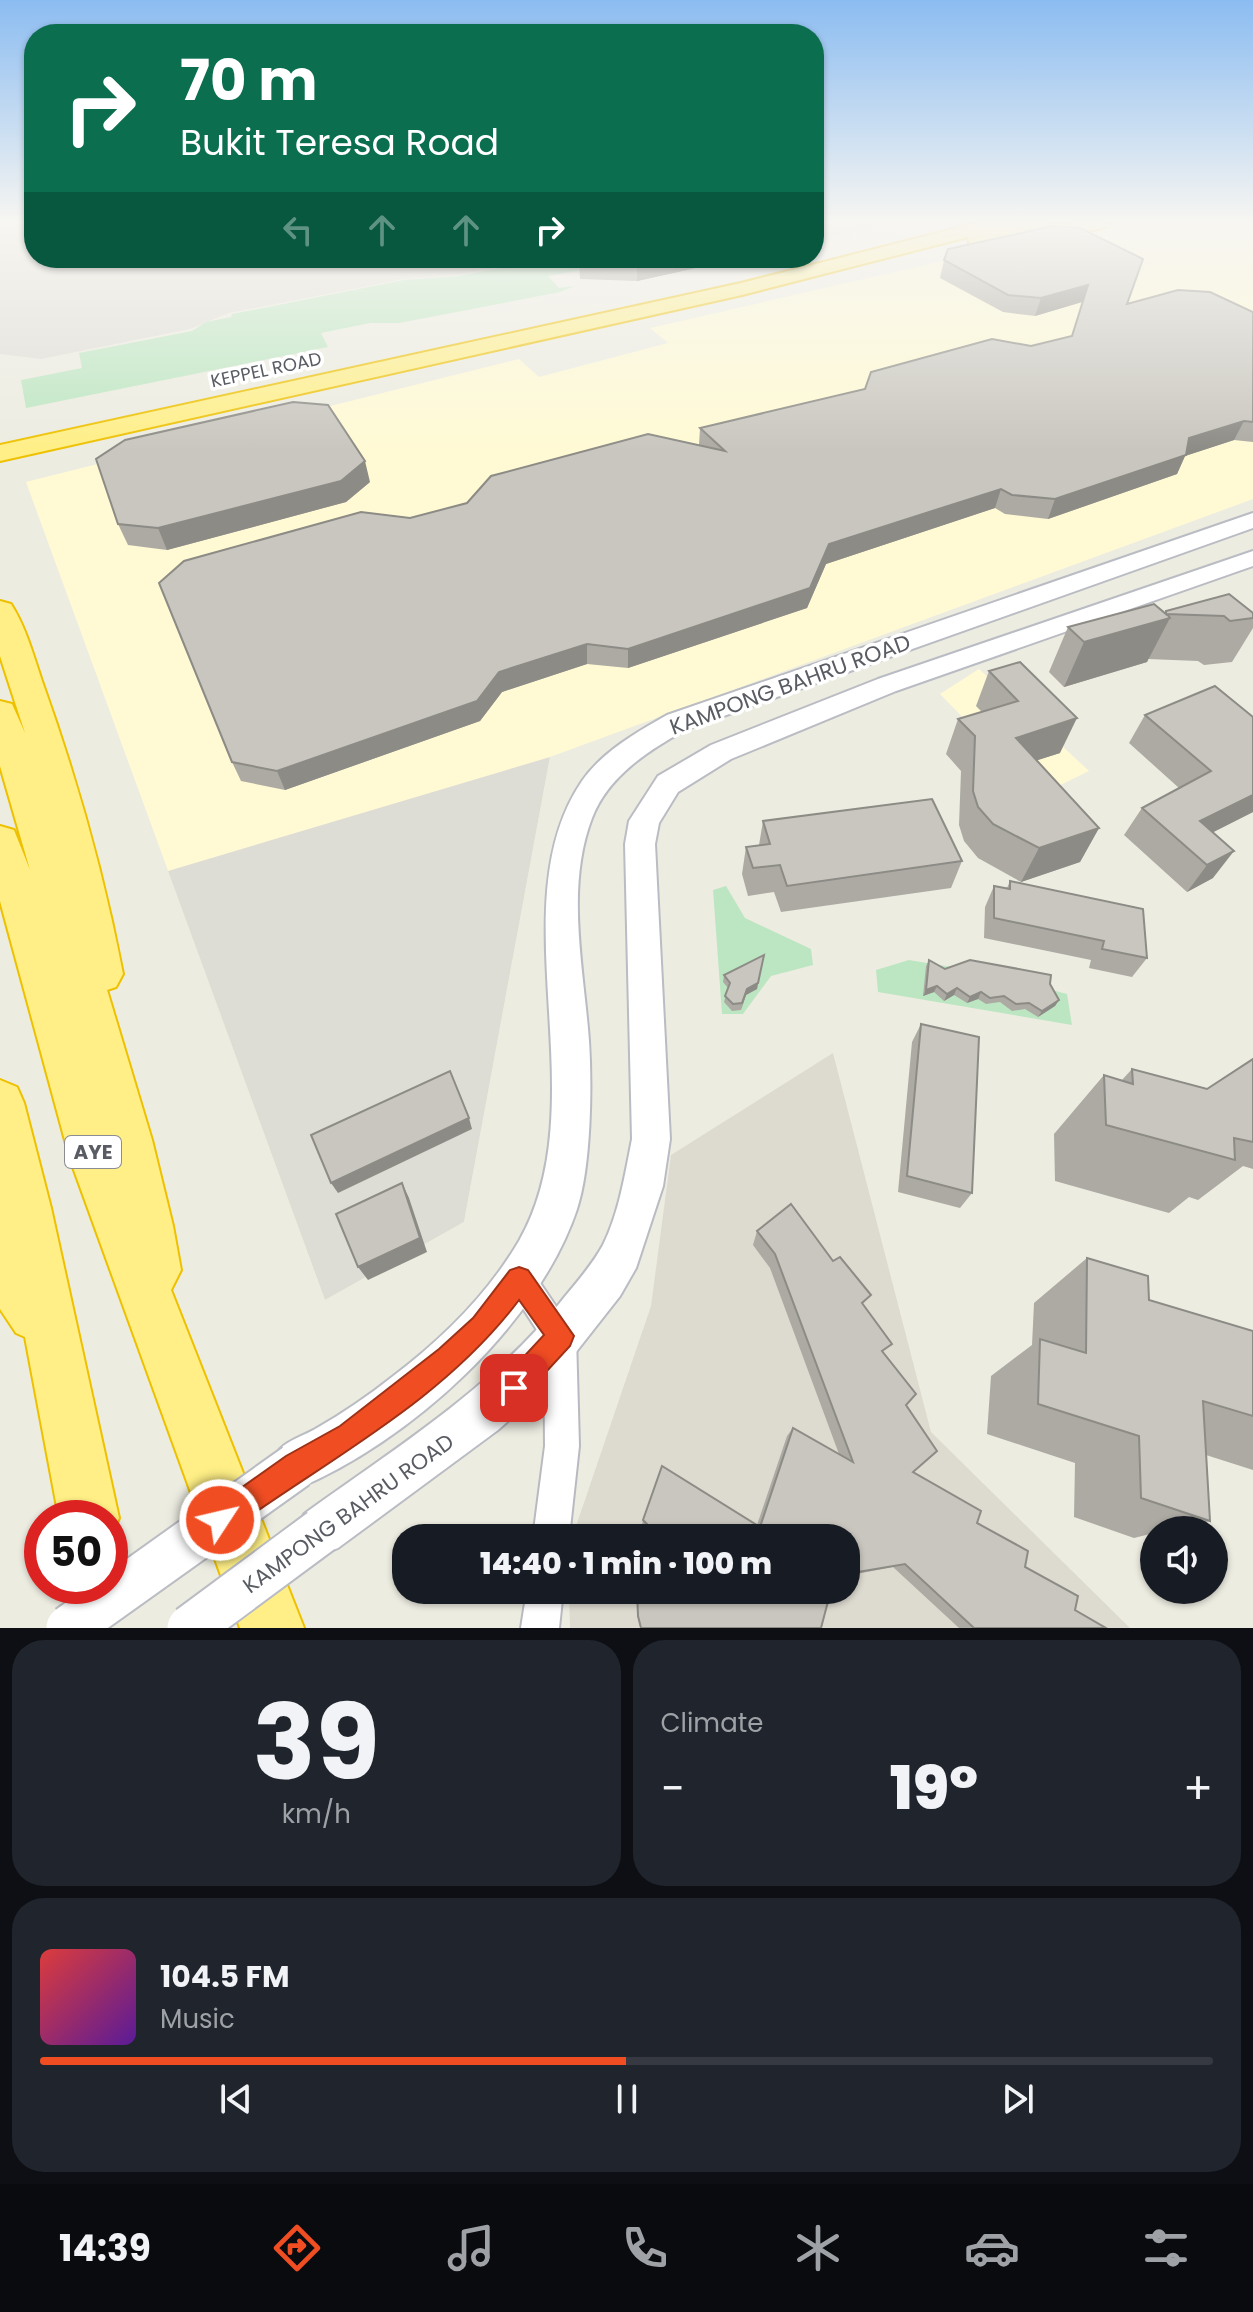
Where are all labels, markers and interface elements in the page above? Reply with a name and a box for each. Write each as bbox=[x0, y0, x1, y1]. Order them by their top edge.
text: 70 m bbox=[180, 41, 318, 120]
icon: right bbox=[48, 56, 152, 160]
text: Bukit Teresa Road bbox=[180, 117, 499, 168]
icon: left bbox=[276, 208, 320, 252]
icon: ahead bbox=[360, 208, 404, 252]
icon: ahead bbox=[444, 208, 488, 252]
icon: right bbox=[528, 208, 572, 252]
street label: KEPPEL ROAD bbox=[208, 346, 324, 393]
street label: KAMPONG BAHRU ROAD bbox=[665, 626, 915, 742]
road number: AYE bbox=[65, 1136, 121, 1168]
pin bbox=[480, 1354, 548, 1422]
icon: arrive bbox=[492, 1366, 536, 1410]
street label: KAMPONG BAHRU ROAD bbox=[236, 1426, 460, 1601]
position arrow bbox=[178, 1478, 262, 1562]
speed limit sign: 50 bbox=[24, 1500, 128, 1604]
map controls bbox=[1140, 1516, 1228, 1604]
button: sound bbox=[1140, 1516, 1228, 1604]
text: 14:40 · 1 min · 100 m bbox=[480, 1542, 772, 1585]
text: 39 bbox=[253, 1670, 380, 1815]
text: Climate bbox=[661, 1705, 763, 1741]
text: 19° bbox=[890, 1746, 978, 1830]
text: − bbox=[661, 1758, 685, 1819]
text: + bbox=[1183, 1758, 1213, 1819]
text: km/h bbox=[282, 1796, 351, 1832]
text: 104.5 FM bbox=[160, 1955, 289, 1998]
text: Music bbox=[160, 2001, 235, 2037]
icon: previous bbox=[214, 2077, 258, 2121]
icon: pause bbox=[605, 2077, 649, 2121]
icon: next bbox=[996, 2077, 1040, 2121]
icon: directions bbox=[269, 2220, 325, 2276]
icon: music bbox=[443, 2220, 499, 2276]
icon: phone bbox=[617, 2220, 673, 2276]
icon: climate bbox=[790, 2220, 846, 2276]
icon: car bbox=[964, 2220, 1020, 2276]
icon: filters bbox=[1138, 2220, 1194, 2276]
text: 14:39 bbox=[59, 2223, 151, 2274]

